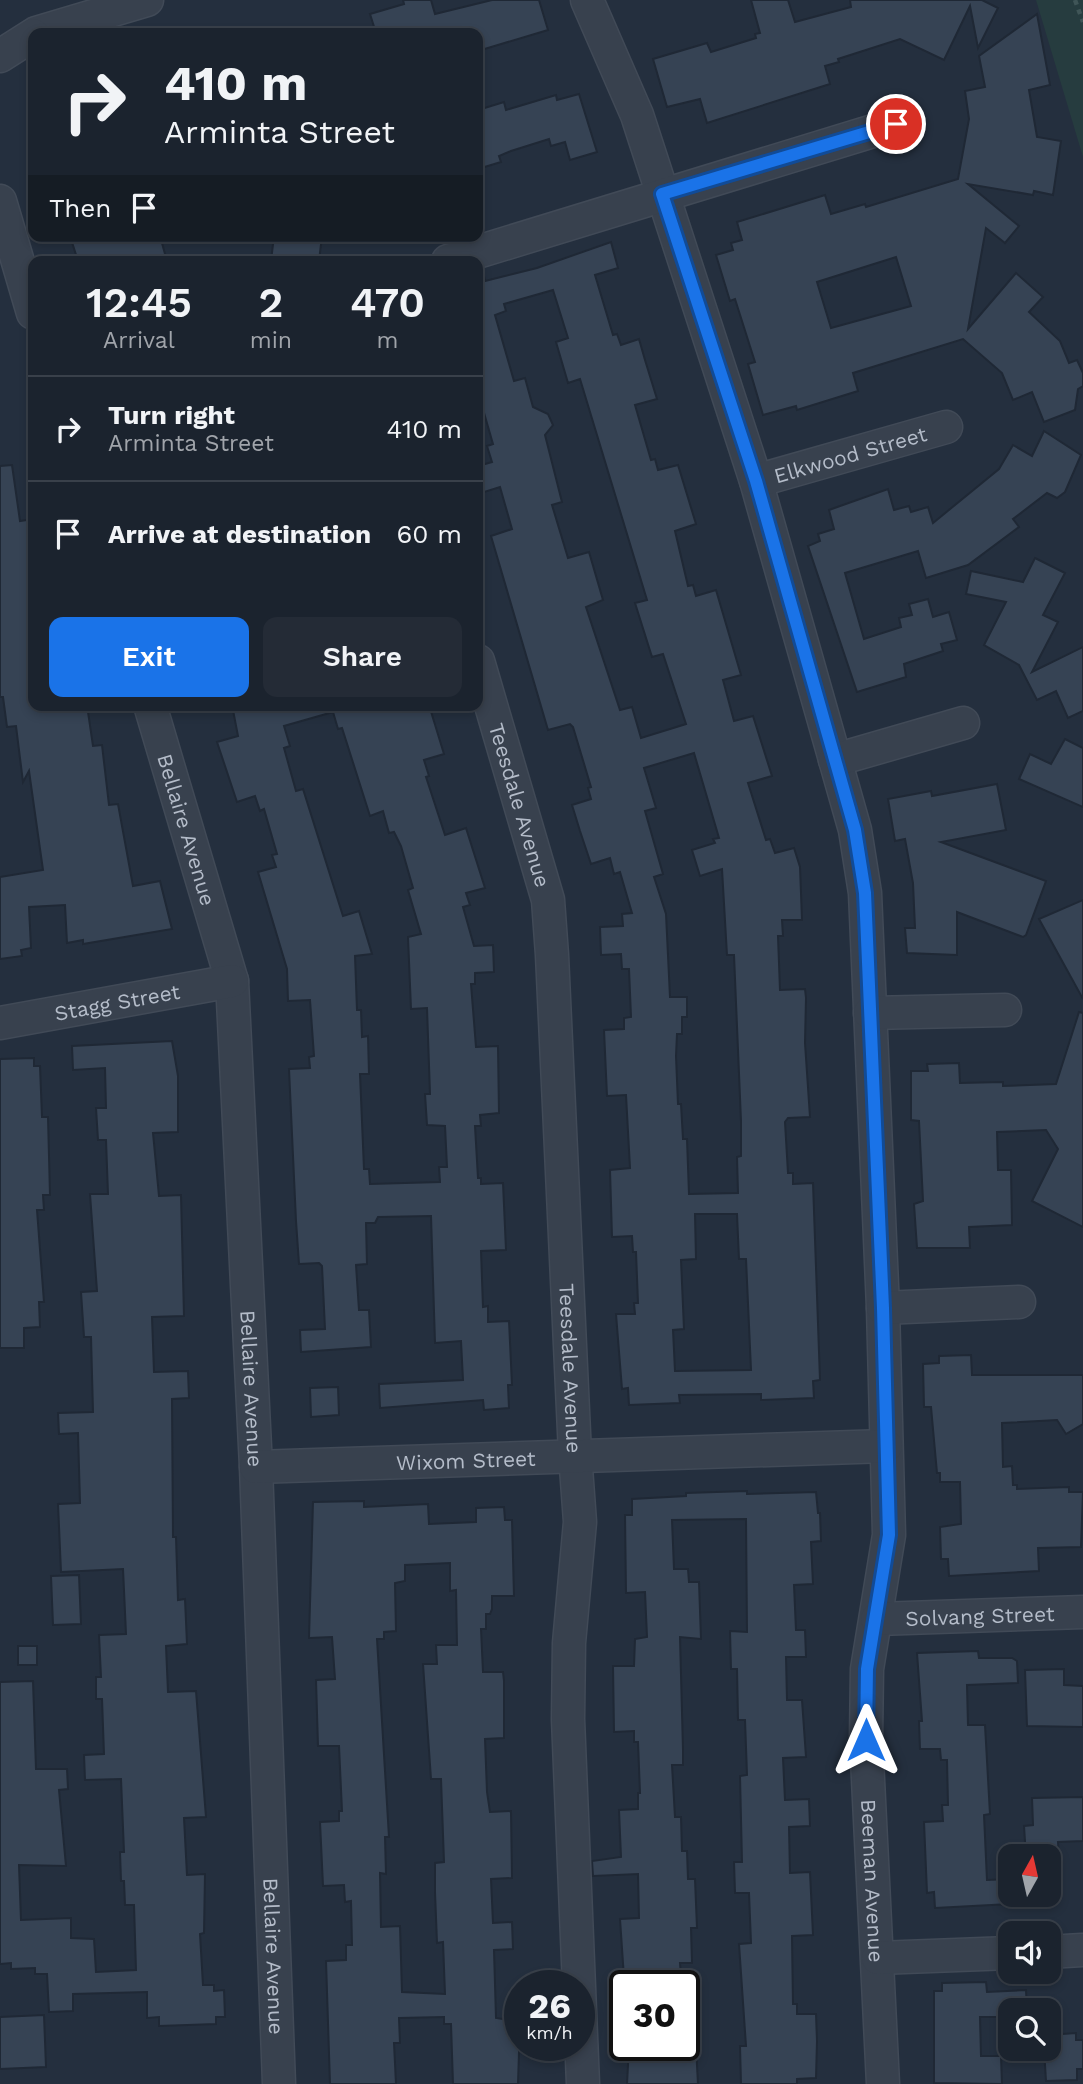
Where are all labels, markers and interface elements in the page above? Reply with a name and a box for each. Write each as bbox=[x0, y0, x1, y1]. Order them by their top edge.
text: 410 m bbox=[164, 54, 307, 112]
icon: right bbox=[49, 56, 140, 147]
pin bbox=[866, 94, 926, 154]
icon: arrive bbox=[877, 105, 915, 143]
text: Arminta Street bbox=[164, 113, 395, 151]
icon: arrive bbox=[125, 189, 163, 227]
text: Then bbox=[49, 193, 111, 223]
text: 12:45 bbox=[86, 278, 192, 327]
text: 2 bbox=[259, 278, 283, 327]
text: 470 bbox=[350, 278, 425, 327]
text: Arrival bbox=[103, 327, 175, 354]
text: min bbox=[250, 327, 292, 354]
text: m bbox=[377, 327, 399, 354]
text: Turn right bbox=[108, 400, 235, 430]
icon: right bbox=[49, 410, 87, 448]
text: 410 m bbox=[387, 414, 462, 444]
street label: Elkwood Street bbox=[771, 421, 930, 488]
text: Arminta Street bbox=[108, 430, 274, 457]
icon: arrive bbox=[49, 515, 87, 553]
text: Arrive at destination bbox=[108, 519, 371, 549]
text: 60 m bbox=[396, 519, 462, 549]
button: Exit bbox=[49, 617, 249, 697]
button: Share bbox=[263, 617, 462, 697]
street label: Teesdale Avenue bbox=[484, 720, 556, 890]
street label: Bellaire Avenue bbox=[153, 751, 221, 909]
street label: Stagg Street bbox=[52, 978, 182, 1025]
street label: Teesdale Avenue bbox=[555, 1283, 587, 1454]
street label: Bellaire Avenue bbox=[236, 1309, 268, 1468]
street label: Wixom Street bbox=[396, 1445, 536, 1475]
street label: Solvang Street bbox=[905, 1600, 1055, 1631]
position arrow bbox=[829, 1703, 903, 1777]
street label: Beeman Avenue bbox=[856, 1798, 889, 1963]
north arrow bbox=[998, 1844, 1060, 1908]
map controls bbox=[998, 1844, 1061, 2061]
street label: Bellaire Avenue bbox=[259, 1877, 290, 2035]
button: sound bbox=[998, 1921, 1061, 1984]
speed limit sign: 30 bbox=[609, 1970, 700, 2061]
text: 26 bbox=[528, 1985, 571, 2027]
button: search bbox=[998, 1998, 1061, 2061]
text: km/h bbox=[526, 2022, 573, 2043]

